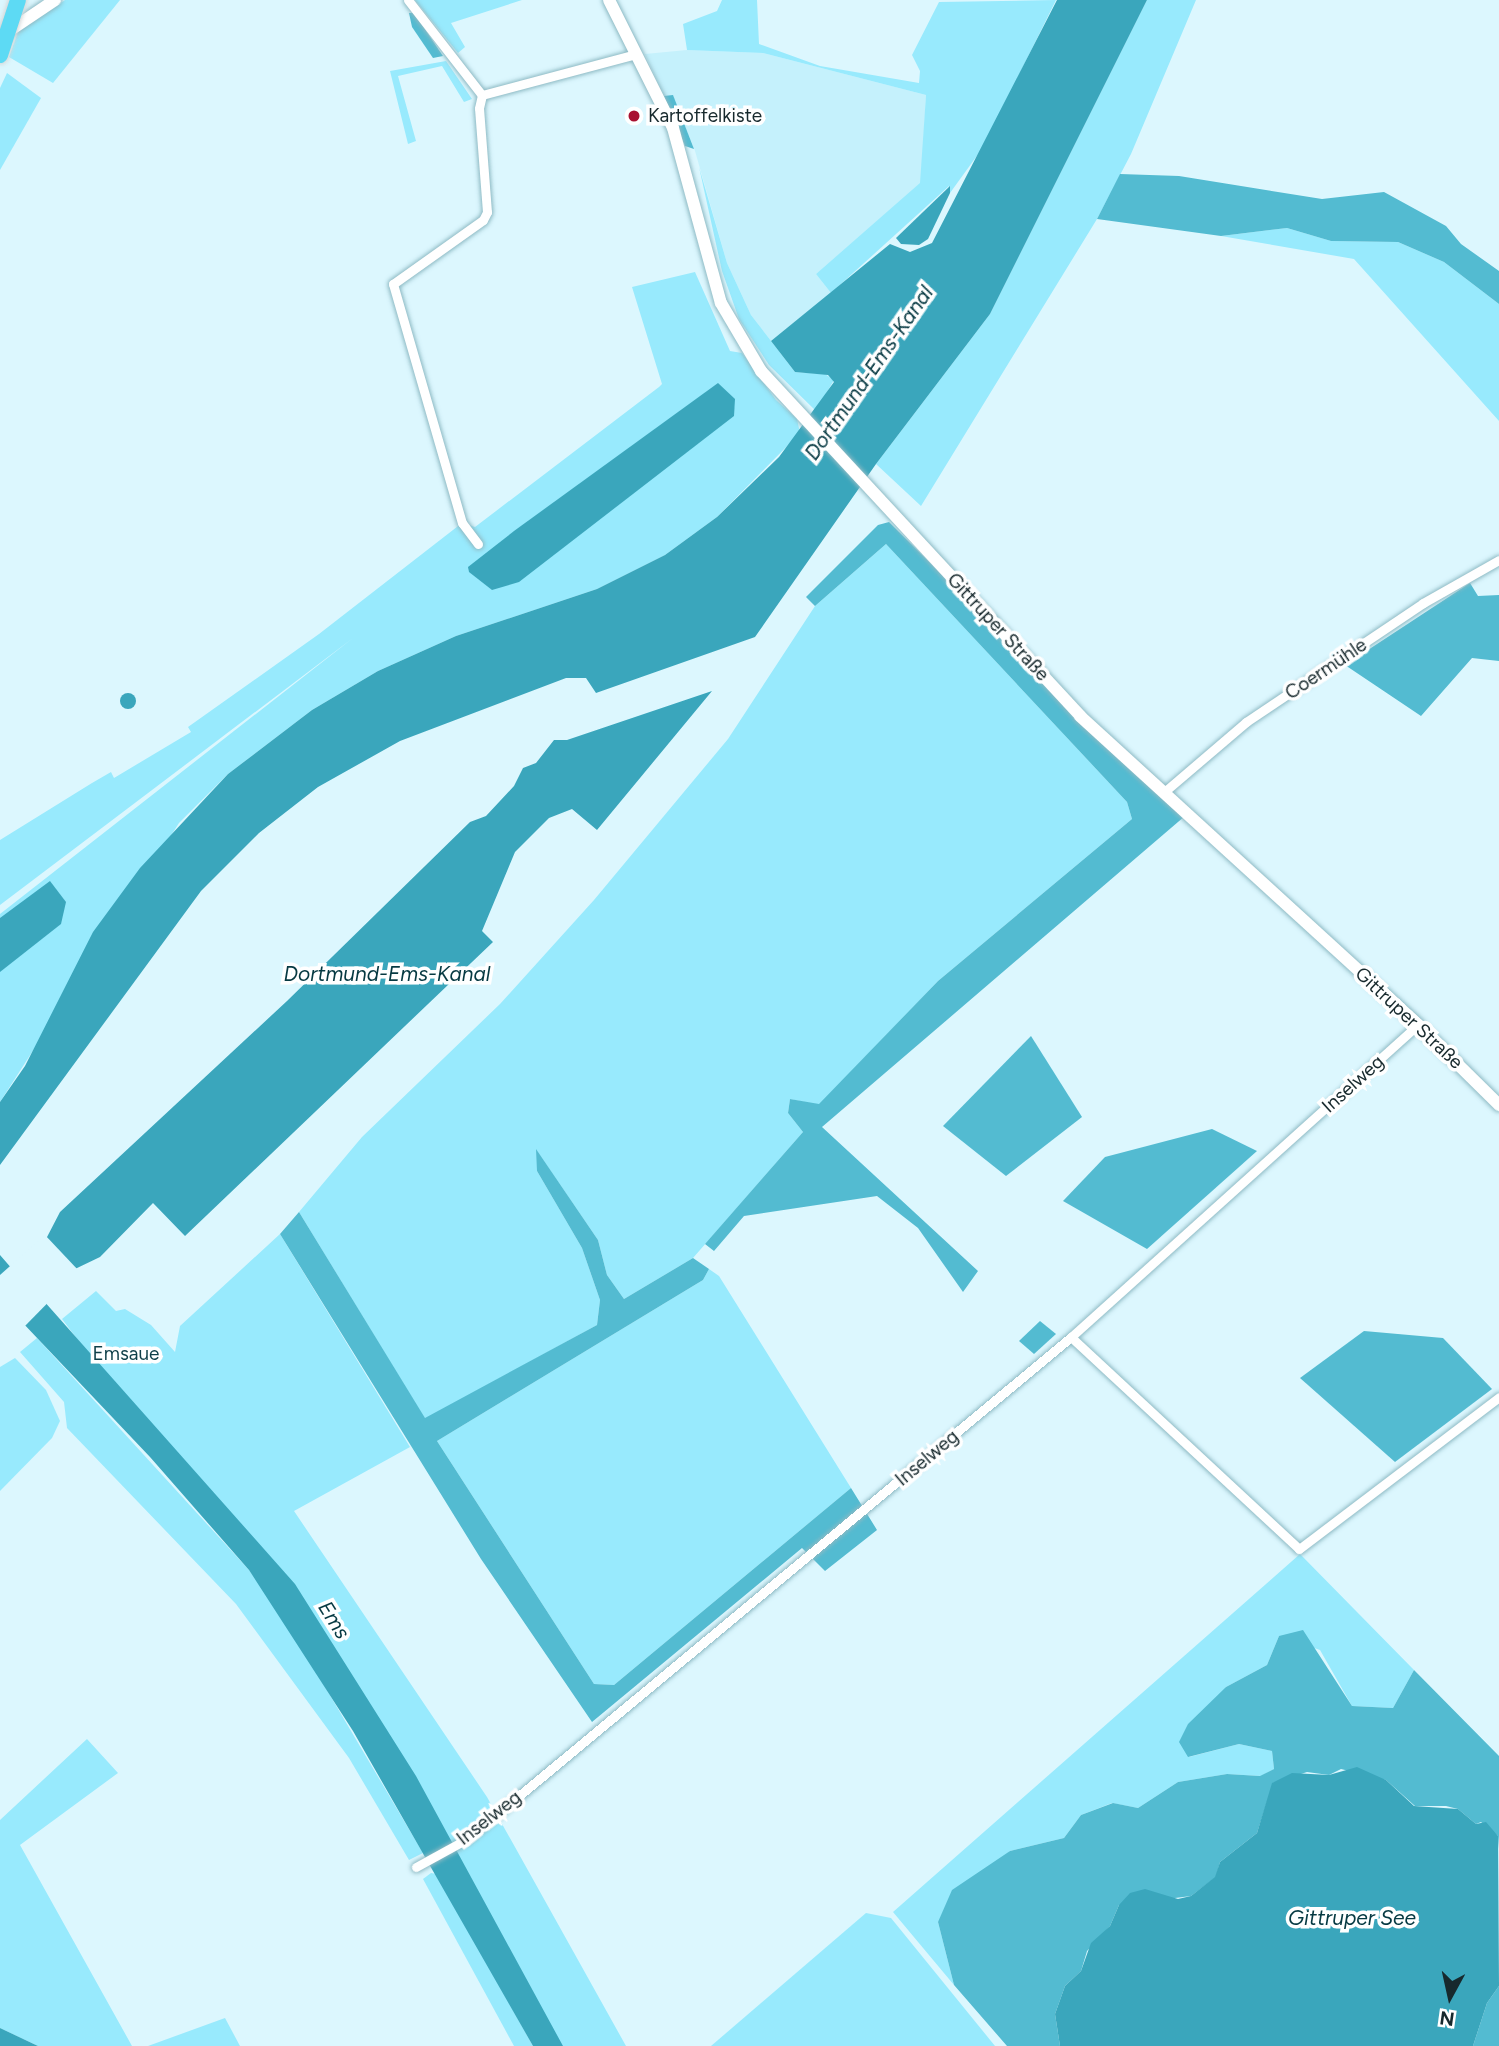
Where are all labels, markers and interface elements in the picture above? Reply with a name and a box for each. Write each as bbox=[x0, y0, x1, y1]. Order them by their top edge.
place label: Kartoffelkiste bbox=[648, 105, 762, 127]
marker: Kartoffelkiste bbox=[626, 108, 642, 124]
water label: Dortmund-Ems-Kanal bbox=[799, 281, 939, 465]
street label: Gittruper Straße bbox=[942, 568, 1054, 686]
street label: Coermühle bbox=[1281, 633, 1371, 705]
water label: Dortmund-Ems-Kanal bbox=[284, 961, 490, 987]
street label: Gittruper Straße bbox=[1350, 962, 1468, 1074]
street label: Inselweg bbox=[1317, 1050, 1389, 1118]
park label: Emsaue bbox=[93, 1343, 159, 1365]
street label: Inselweg bbox=[891, 1425, 963, 1491]
water label: Ems bbox=[313, 1596, 355, 1644]
street label: Inselweg bbox=[452, 1786, 526, 1850]
water label: Gittruper See bbox=[1288, 1905, 1416, 1931]
north arrow bbox=[1415, 1962, 1485, 2032]
text: N bbox=[1438, 2006, 1456, 2031]

